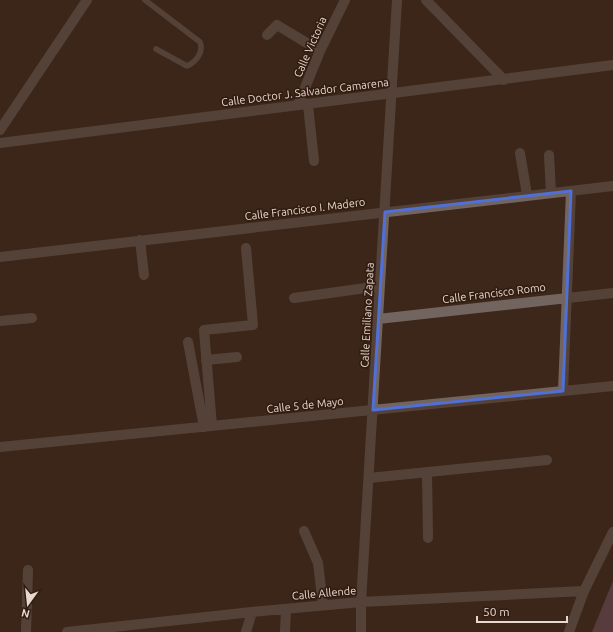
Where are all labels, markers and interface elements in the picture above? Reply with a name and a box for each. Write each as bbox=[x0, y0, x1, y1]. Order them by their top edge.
street label: Calle Victoria bbox=[291, 15, 329, 79]
street label: Calle Doctor J. Salvador Camarena bbox=[221, 76, 389, 108]
street label: Calle Francisco I. Madero bbox=[244, 196, 366, 222]
street label: Calle Emiliano Zapata bbox=[358, 262, 376, 368]
street label: Calle Francisco Romo bbox=[442, 281, 546, 305]
street label: Calle 5 de Mayo bbox=[266, 395, 344, 415]
north arrow bbox=[8, 584, 48, 624]
street label: Calle Allende bbox=[291, 584, 357, 602]
scale bar bbox=[477, 598, 567, 624]
text: 50 m bbox=[483, 605, 510, 618]
text: N bbox=[20, 607, 31, 621]

